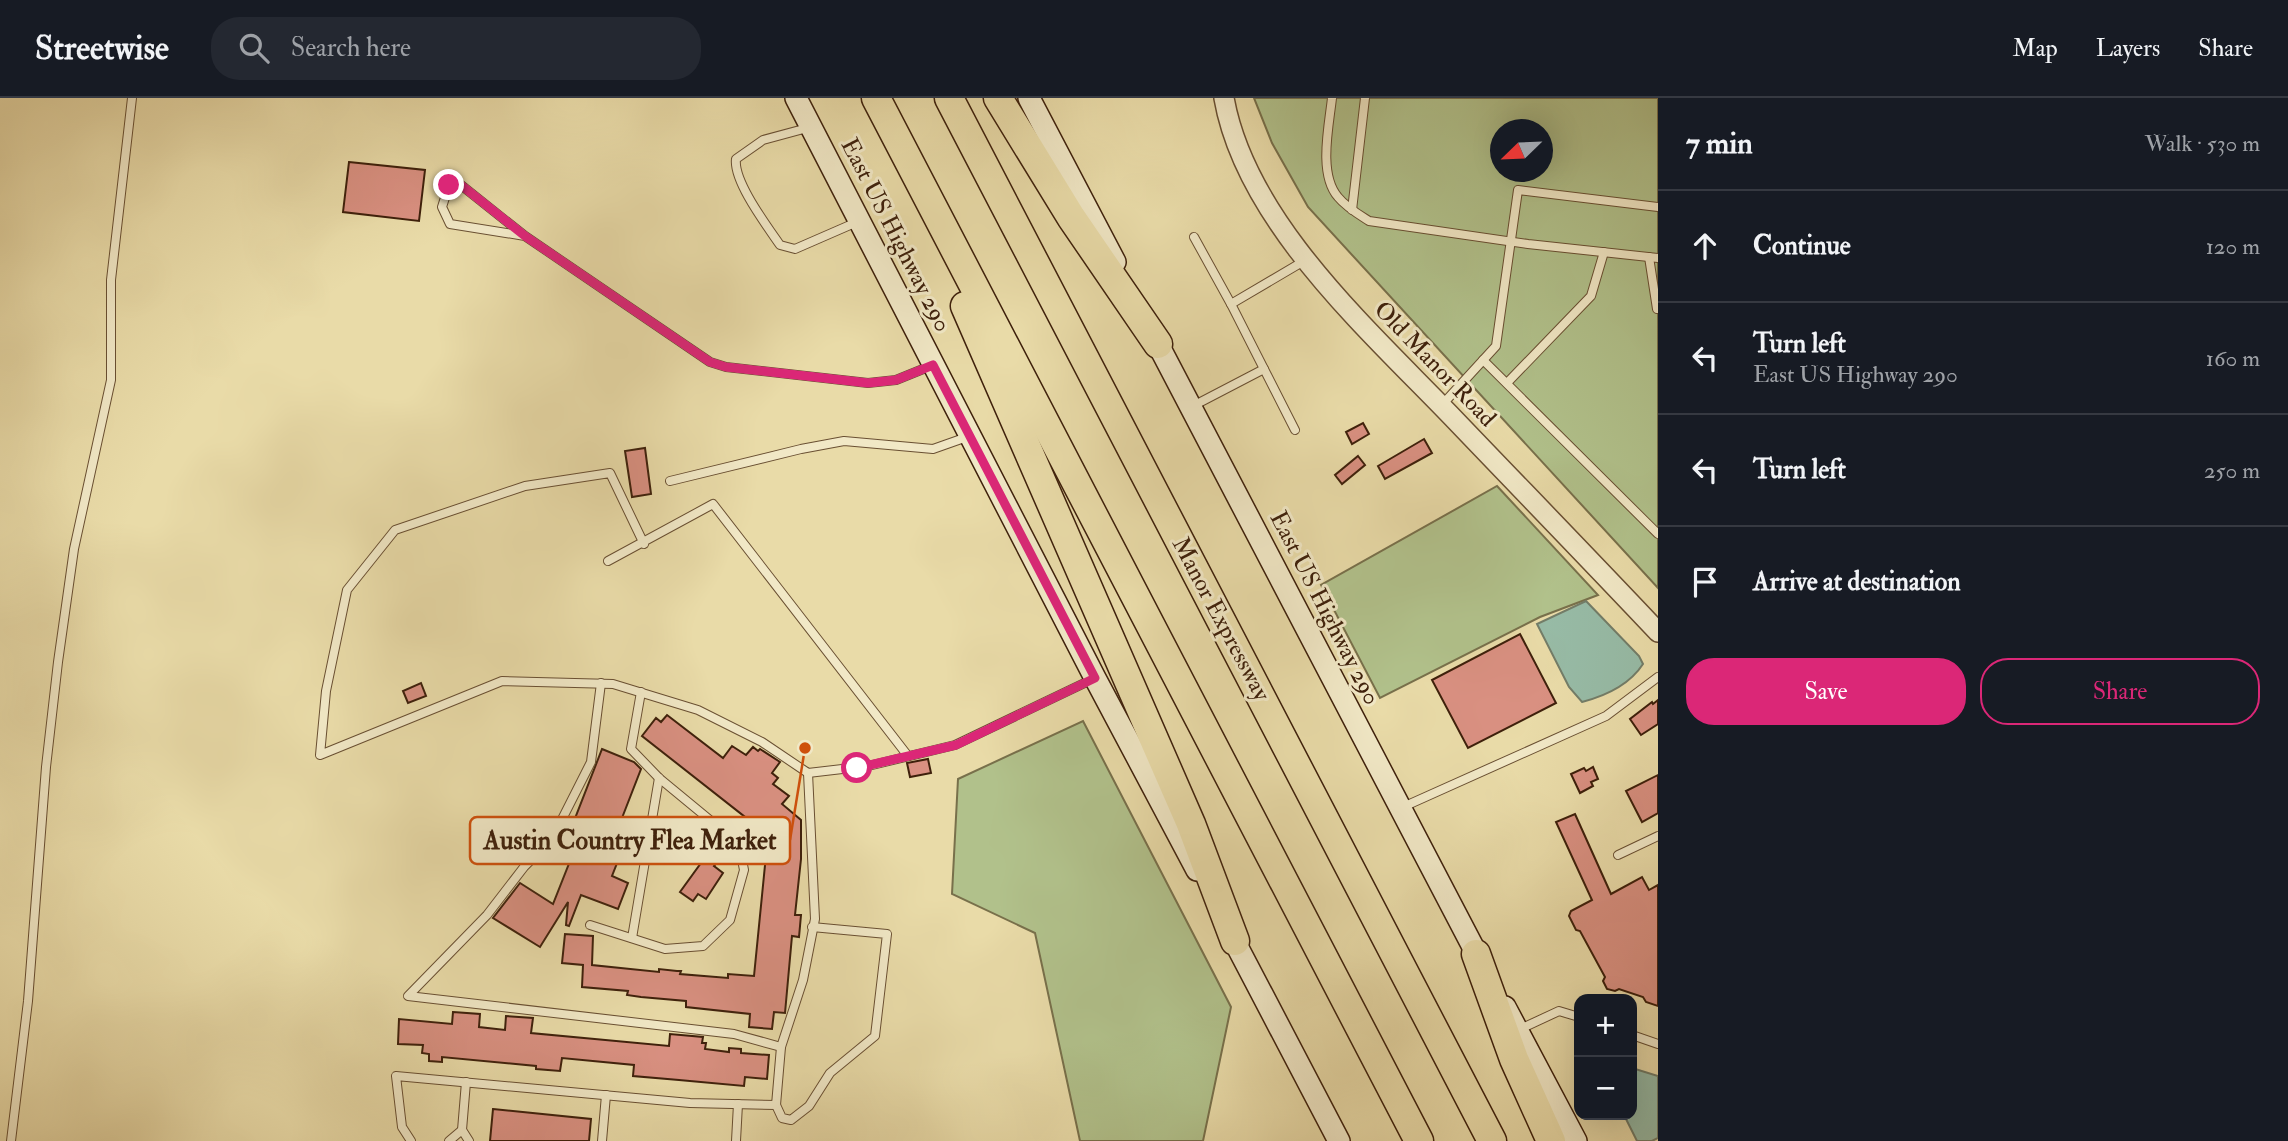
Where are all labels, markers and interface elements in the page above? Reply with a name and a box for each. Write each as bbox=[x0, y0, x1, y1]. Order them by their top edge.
search box bbox=[211, 17, 701, 80]
text: Streetwise bbox=[35, 28, 169, 69]
icon: search bbox=[235, 29, 273, 67]
text: Search here bbox=[291, 32, 411, 64]
text: Map bbox=[2013, 33, 2058, 64]
text: Layers bbox=[2096, 33, 2160, 64]
text: Share bbox=[2198, 33, 2253, 64]
north arrow bbox=[1490, 119, 1553, 182]
text: 7 min bbox=[1686, 125, 1753, 162]
text: Walk · 530 m bbox=[2145, 129, 2260, 158]
street label: East US Highway 290 bbox=[834, 133, 958, 337]
route end bbox=[433, 169, 464, 200]
icon: ahead bbox=[1686, 227, 1724, 265]
text: Continue bbox=[1753, 230, 1851, 262]
text: 120 m bbox=[2206, 232, 2260, 261]
street label: Old Manor Road bbox=[1367, 295, 1503, 434]
text: Turn left bbox=[1753, 328, 1846, 360]
icon: left bbox=[1686, 339, 1724, 377]
text: 160 m bbox=[2206, 344, 2260, 373]
text: East US Highway 290 bbox=[1753, 360, 1958, 389]
icon: left bbox=[1686, 451, 1724, 489]
text: Turn left bbox=[1753, 454, 1846, 486]
text: 250 m bbox=[2204, 456, 2260, 485]
street label: East US Highway 290 bbox=[1263, 506, 1387, 710]
street label: Manor Expressway bbox=[1165, 532, 1277, 707]
icon: arrive bbox=[1686, 563, 1724, 601]
text: Arrive at destination bbox=[1753, 566, 1961, 598]
button: Save bbox=[1686, 658, 1966, 725]
button: Share bbox=[1980, 658, 2260, 725]
route start bbox=[841, 752, 872, 783]
callout: Austin Country Flea Market bbox=[470, 817, 790, 864]
text: Austin Country Flea Market bbox=[483, 825, 777, 858]
map controls bbox=[1574, 994, 1637, 1120]
button: + bbox=[1574, 994, 1637, 1057]
button: − bbox=[1574, 1057, 1637, 1120]

